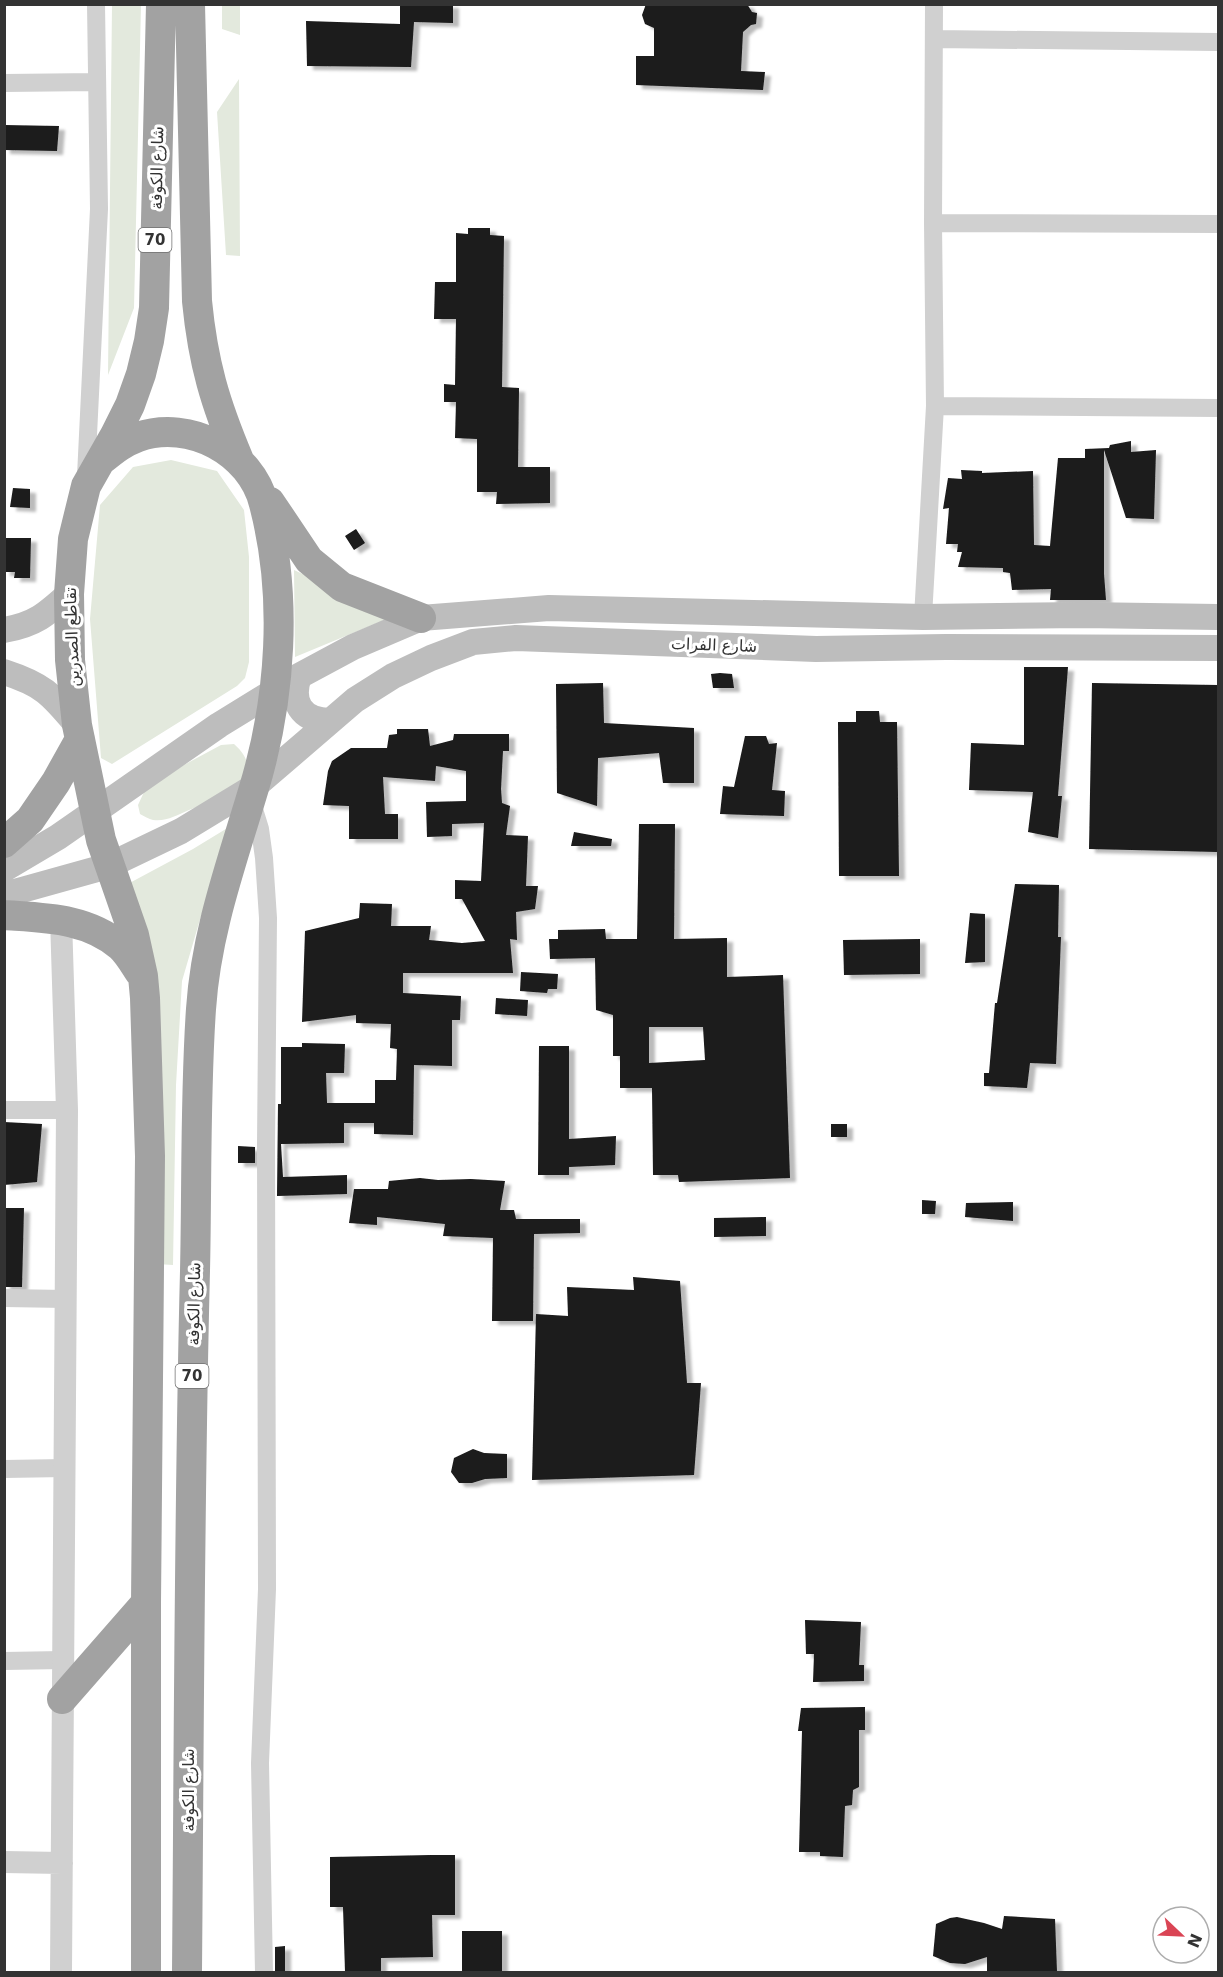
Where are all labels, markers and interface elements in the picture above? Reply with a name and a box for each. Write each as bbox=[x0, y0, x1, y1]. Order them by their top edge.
street label: شارع الكوفة bbox=[147, 126, 168, 210]
road number: 70 bbox=[138, 228, 172, 252]
street label: تقاطع الصدرين bbox=[61, 587, 84, 687]
street label: شارع الفرات bbox=[670, 634, 758, 657]
street label: شارع الكوفة bbox=[184, 1262, 205, 1346]
road number: 70 bbox=[176, 1364, 208, 1388]
street label: شارع الكوفة bbox=[179, 1748, 199, 1832]
north arrow bbox=[1151, 1905, 1211, 1965]
text: N bbox=[1183, 1931, 1206, 1951]

